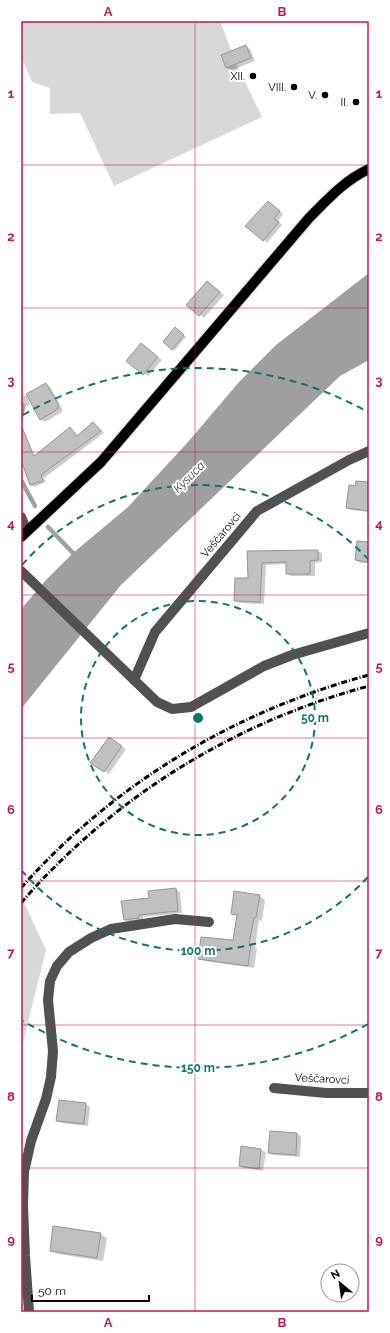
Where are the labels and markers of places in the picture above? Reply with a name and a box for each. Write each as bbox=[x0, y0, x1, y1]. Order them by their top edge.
place label: XII. bbox=[231, 70, 245, 83]
marker: XII. bbox=[248, 71, 258, 81]
place label: VIII. bbox=[268, 81, 286, 94]
marker: VIII. bbox=[289, 82, 299, 92]
place label: V. bbox=[308, 89, 317, 102]
marker: V. bbox=[320, 90, 330, 100]
place label: II. bbox=[340, 96, 348, 109]
marker: II. bbox=[351, 97, 361, 107]
centre of rings bbox=[191, 711, 205, 725]

